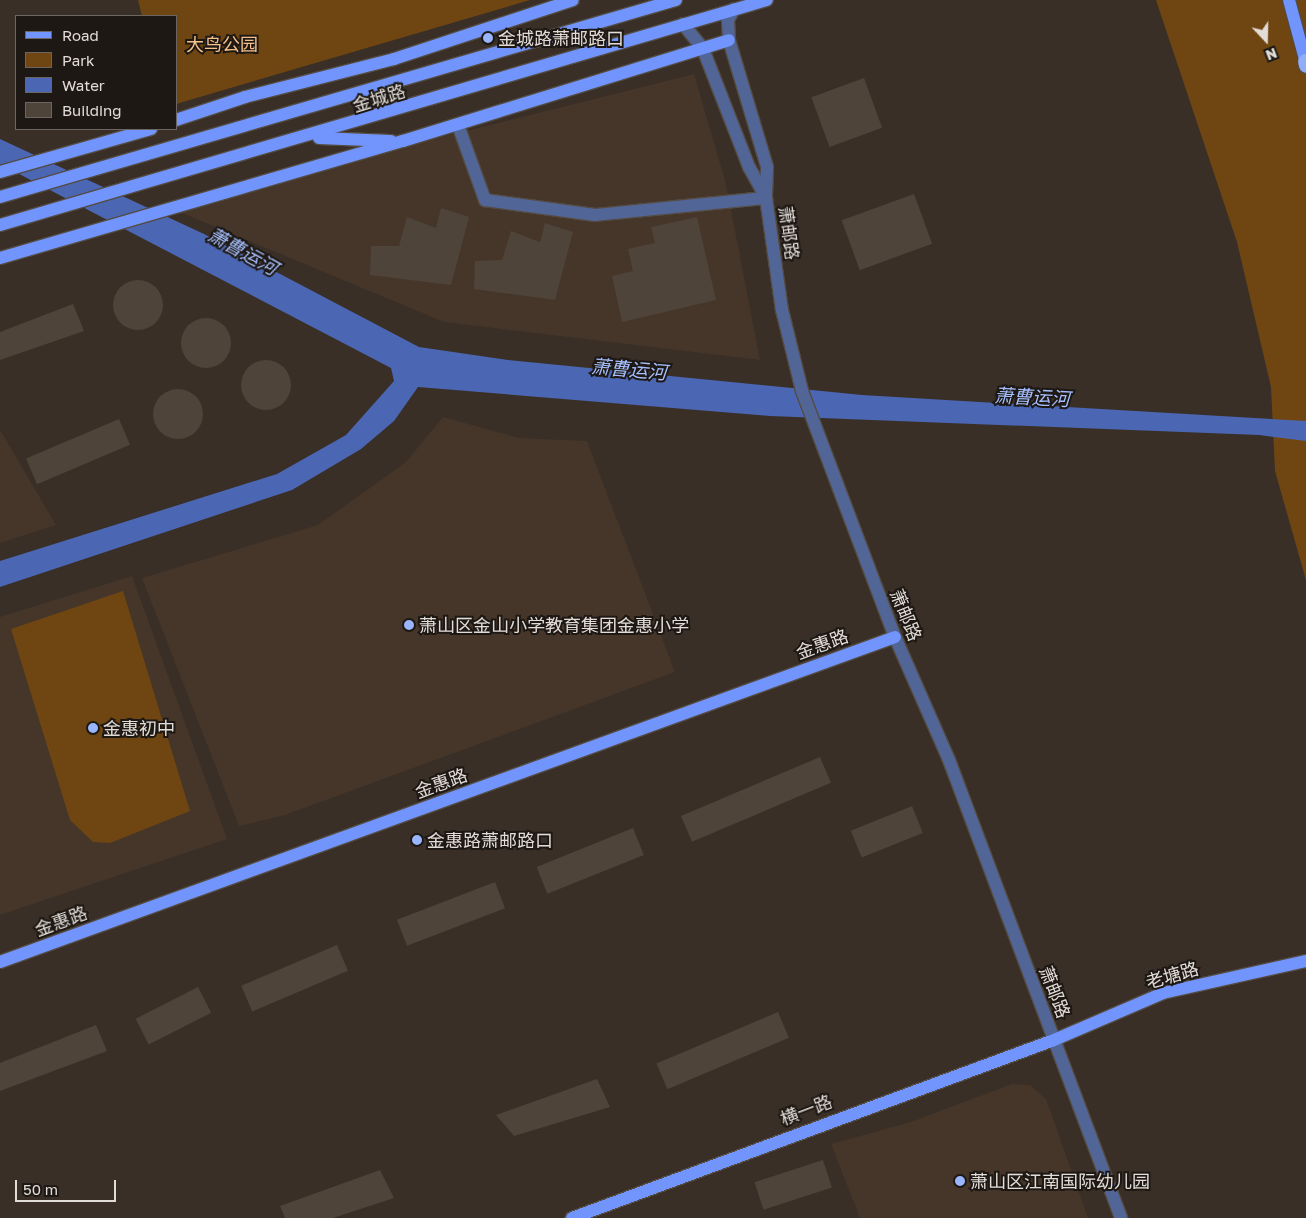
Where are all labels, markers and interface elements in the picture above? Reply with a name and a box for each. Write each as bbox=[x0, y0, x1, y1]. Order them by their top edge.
legend bbox=[15, 15, 178, 130]
north arrow bbox=[1241, 15, 1291, 65]
text: Road bbox=[62, 26, 99, 44]
place label: 金城路萧邮路口 bbox=[498, 27, 624, 49]
marker: 金城路萧邮路口 bbox=[482, 32, 494, 44]
park label: 大鸟公园 bbox=[186, 33, 258, 55]
text: N bbox=[1264, 45, 1280, 64]
text: Park bbox=[62, 51, 94, 69]
text: Water bbox=[62, 76, 105, 94]
street label: 金城路 bbox=[350, 80, 408, 116]
text: Building bbox=[62, 101, 122, 119]
street label: 萧邮路 bbox=[775, 205, 803, 261]
water label: 萧曹运河 bbox=[204, 223, 282, 279]
water label: 萧曹运河 bbox=[590, 354, 668, 384]
water label: 萧曹运河 bbox=[993, 384, 1071, 410]
street label: 萧邮路 bbox=[886, 586, 926, 644]
place label: 萧山区金山小学教育集团金惠小学 bbox=[419, 614, 689, 636]
marker: 萧山区金山小学教育集团金惠小学 bbox=[403, 619, 415, 631]
street label: 金惠路 bbox=[793, 625, 851, 663]
place label: 金惠初中 bbox=[103, 717, 175, 739]
marker: 金惠初中 bbox=[87, 722, 99, 734]
street label: 金惠路 bbox=[412, 764, 470, 802]
place label: 金惠路萧邮路口 bbox=[427, 829, 553, 851]
marker: 金惠路萧邮路口 bbox=[411, 834, 423, 846]
street label: 金惠路 bbox=[32, 902, 90, 940]
street label: 老塘路 bbox=[1143, 957, 1201, 993]
street label: 萧邮路 bbox=[1035, 963, 1075, 1021]
street label: 横一路 bbox=[777, 1090, 835, 1130]
scale bar bbox=[18, 1170, 119, 1202]
place label: 萧山区江南国际幼儿园 bbox=[970, 1170, 1150, 1192]
marker: 萧山区江南国际幼儿园 bbox=[954, 1175, 966, 1187]
text: 50 m bbox=[23, 1180, 58, 1198]

